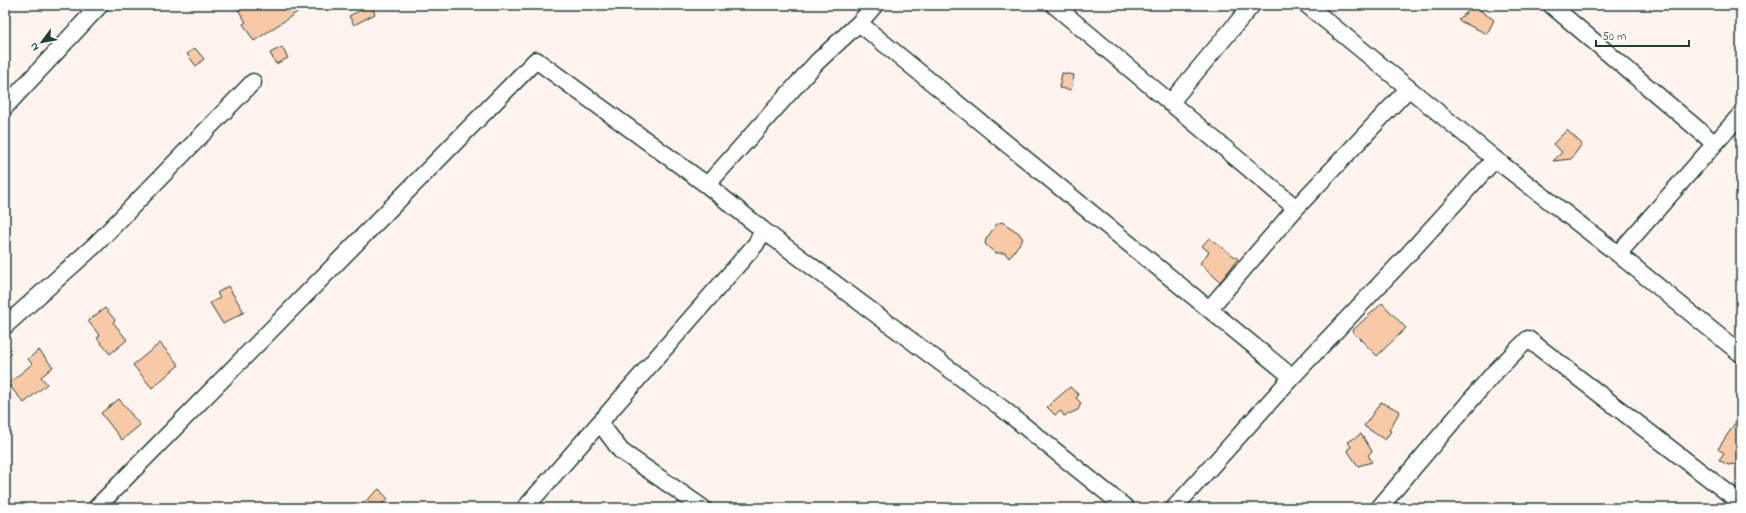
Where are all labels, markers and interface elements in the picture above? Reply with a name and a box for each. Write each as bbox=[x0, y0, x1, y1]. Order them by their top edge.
north arrow bbox=[22, 22, 62, 62]
scale bar bbox=[1596, 22, 1689, 48]
text: 50 m bbox=[1602, 28, 1626, 46]
text: N bbox=[26, 39, 43, 54]

